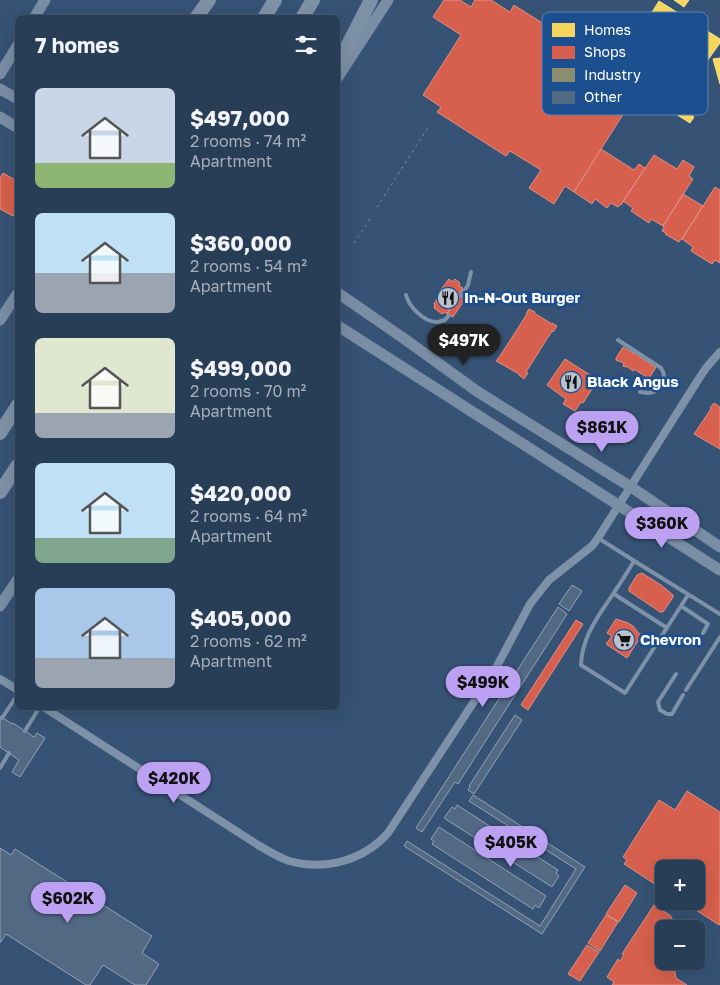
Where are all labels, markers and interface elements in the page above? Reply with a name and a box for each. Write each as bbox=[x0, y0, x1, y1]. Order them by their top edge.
legend bbox=[542, 12, 708, 115]
text: Homes bbox=[584, 21, 631, 38]
icon: filters bbox=[292, 31, 320, 59]
text: 7 homes bbox=[35, 32, 120, 58]
text: Shops bbox=[584, 43, 626, 60]
text: Industry bbox=[584, 66, 641, 83]
text: Other bbox=[584, 88, 623, 105]
text: $497,000 bbox=[190, 105, 290, 131]
icon: home bbox=[75, 108, 135, 168]
text: 2 rooms · 74 m² bbox=[190, 131, 306, 151]
text: Apartment bbox=[190, 151, 272, 171]
text: $360,000 bbox=[190, 230, 292, 256]
icon: home bbox=[75, 233, 135, 293]
text: 2 rooms · 54 m² bbox=[190, 256, 307, 276]
text: Apartment bbox=[190, 276, 272, 296]
restaurant icon: In-N-Out Burger bbox=[436, 286, 460, 310]
place label: In-N-Out Burger bbox=[464, 288, 580, 306]
pin: $497K bbox=[429, 324, 499, 366]
text: $497K bbox=[438, 330, 490, 350]
text: $499,000 bbox=[190, 355, 292, 381]
icon: home bbox=[75, 358, 135, 418]
restaurant icon: Black Angus bbox=[559, 370, 583, 394]
place label: Black Angus bbox=[587, 372, 679, 390]
text: 2 rooms · 70 m² bbox=[190, 381, 306, 401]
text: Apartment bbox=[190, 401, 272, 421]
pin: $861K bbox=[567, 410, 637, 453]
text: $861K bbox=[577, 417, 627, 437]
text: $420,000 bbox=[190, 480, 291, 506]
icon: home bbox=[75, 483, 135, 543]
text: 2 rooms · 64 m² bbox=[190, 506, 307, 526]
pin: $360K bbox=[627, 506, 697, 549]
text: $360K bbox=[636, 513, 688, 533]
text: Apartment bbox=[190, 526, 272, 546]
text: $405,000 bbox=[190, 605, 291, 631]
icon: home bbox=[75, 608, 135, 668]
supermarket icon: Chevron bbox=[612, 628, 636, 652]
place label: Chevron bbox=[640, 630, 701, 648]
text: 2 rooms · 62 m² bbox=[190, 631, 307, 651]
text: Apartment bbox=[190, 651, 272, 671]
pin: $499K bbox=[448, 666, 518, 708]
text: $499K bbox=[457, 672, 509, 692]
pin: $420K bbox=[139, 762, 209, 804]
text: $420K bbox=[148, 768, 200, 788]
pin: $405K bbox=[476, 826, 546, 868]
text: $405K bbox=[485, 832, 537, 852]
map controls bbox=[655, 860, 705, 970]
button: + bbox=[655, 860, 705, 910]
pin: $602K bbox=[33, 882, 103, 924]
text: $602K bbox=[42, 888, 94, 908]
button: − bbox=[655, 920, 705, 970]

